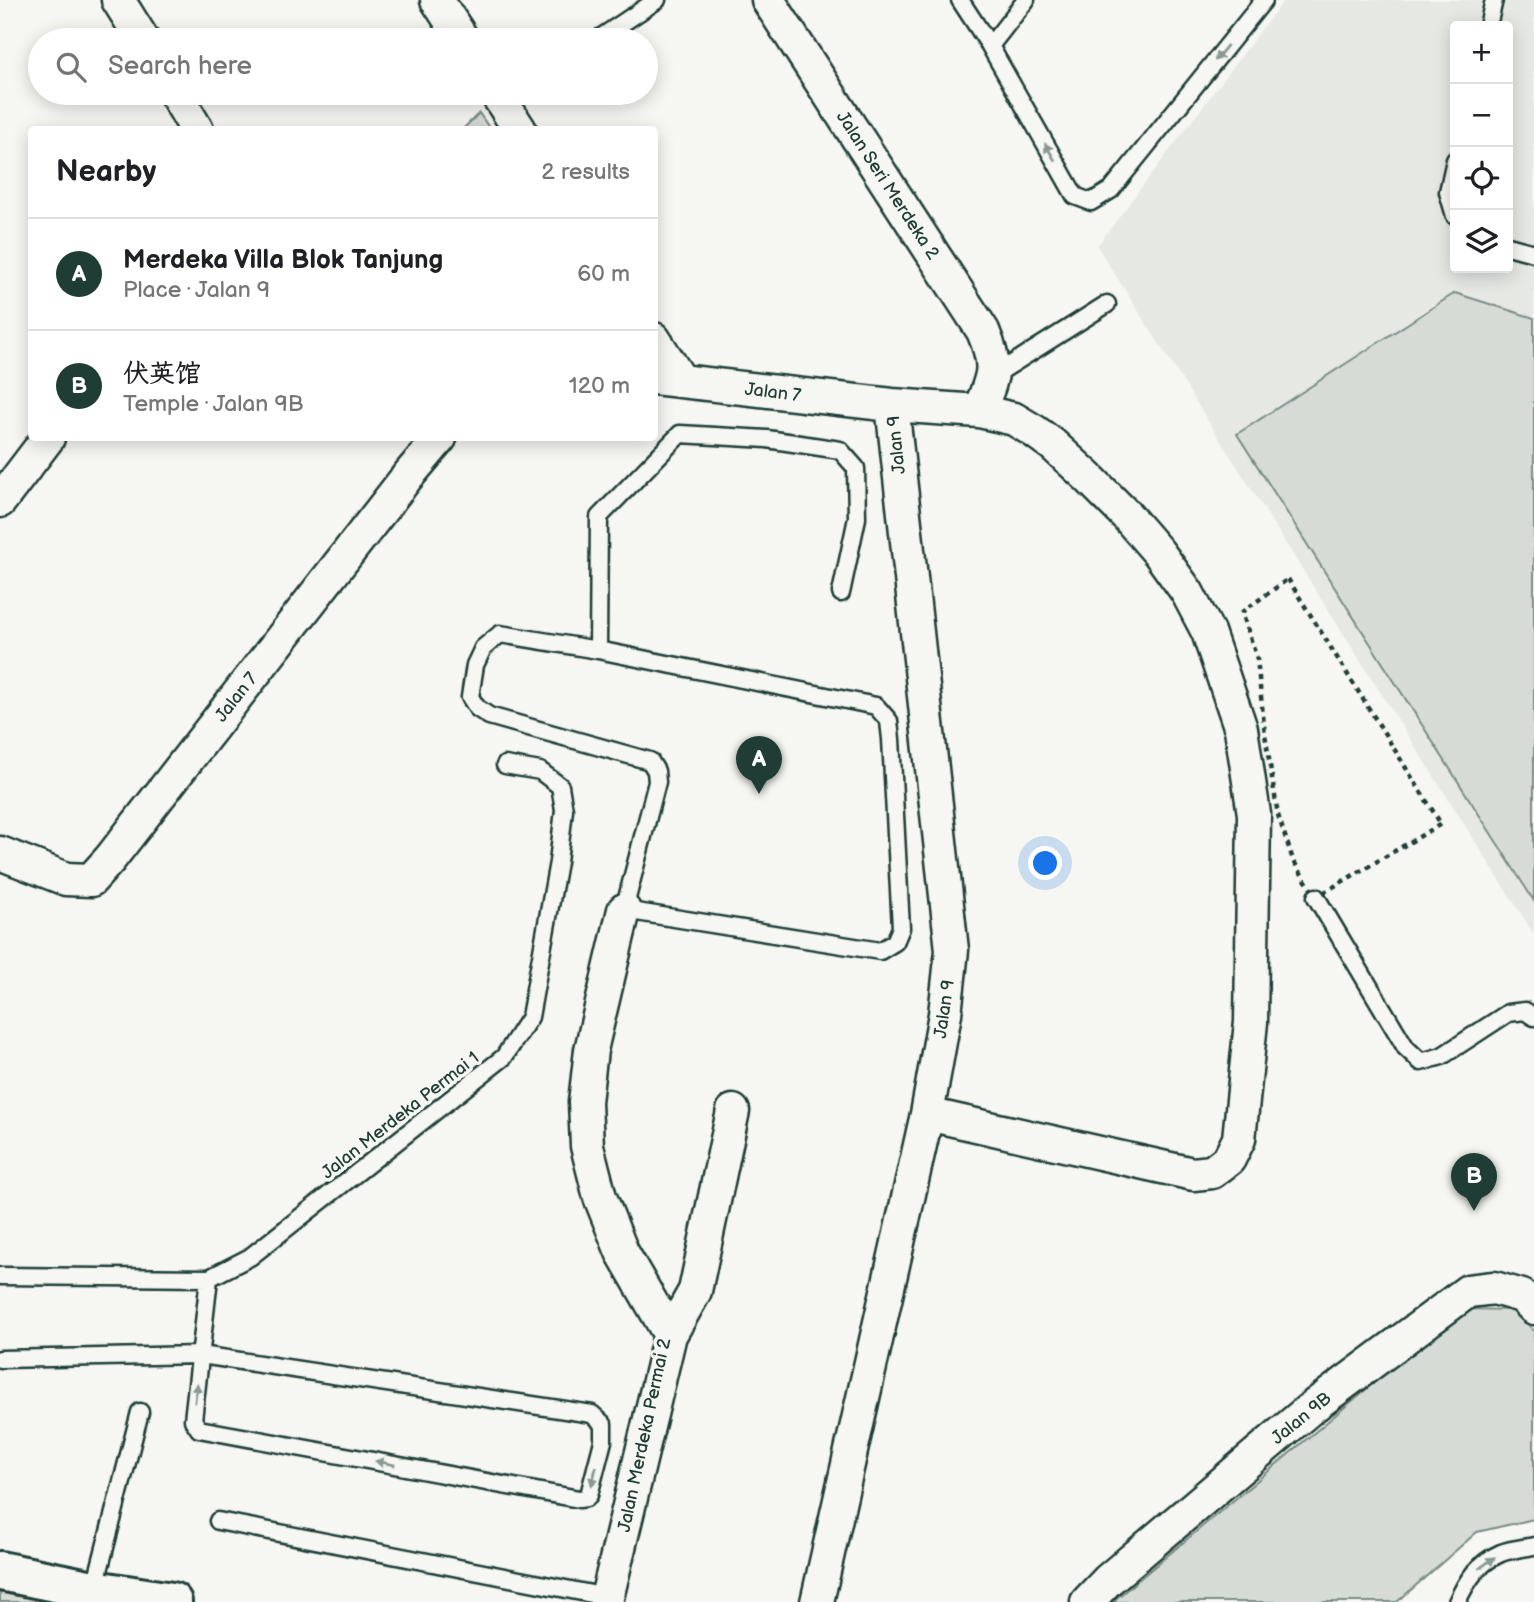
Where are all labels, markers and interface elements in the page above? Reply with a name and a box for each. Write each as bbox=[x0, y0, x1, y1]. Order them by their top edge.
map controls bbox=[1450, 21, 1513, 273]
button: + bbox=[1450, 21, 1513, 84]
search box bbox=[28, 28, 658, 105]
one-way arrow bbox=[1213, 44, 1228, 62]
icon: search bbox=[52, 48, 90, 86]
text: Search here bbox=[108, 51, 252, 82]
button: − bbox=[1450, 84, 1513, 147]
street label: Jalan Seri Merdeka 2 bbox=[832, 107, 944, 264]
one-way arrow bbox=[1044, 142, 1056, 161]
button: locate bbox=[1450, 147, 1513, 210]
text: Nearby bbox=[56, 154, 156, 190]
text: 2 results bbox=[541, 158, 630, 186]
button: layers bbox=[1450, 210, 1513, 273]
text: Merdeka Villa Blok Tanjung bbox=[123, 245, 443, 276]
text: A bbox=[72, 260, 86, 288]
text: 60 m bbox=[577, 260, 630, 288]
text: Place · Jalan 9 bbox=[123, 276, 270, 304]
text: 伏英馆 bbox=[123, 359, 201, 390]
text: B bbox=[71, 372, 87, 400]
text: 120 m bbox=[569, 372, 630, 400]
street label: Jalan 7 bbox=[744, 379, 803, 406]
text: Temple · Jalan 9B bbox=[123, 390, 304, 418]
street label: Jalan 9 bbox=[883, 415, 910, 475]
street label: Jalan 7 bbox=[211, 668, 262, 726]
pin: A bbox=[736, 736, 782, 794]
your location bbox=[1028, 846, 1062, 880]
street label: Jalan 9 bbox=[930, 979, 959, 1040]
street label: Jalan Merdeka Permai 1 bbox=[317, 1047, 483, 1183]
pin: B bbox=[1451, 1153, 1497, 1211]
street label: Jalan Merdeka Permai 2 bbox=[614, 1336, 675, 1534]
one-way arrow bbox=[191, 1382, 202, 1404]
street label: Jalan 9B bbox=[1267, 1388, 1336, 1449]
one-way arrow bbox=[374, 1458, 396, 1469]
one-way arrow bbox=[588, 1465, 599, 1487]
one-way arrow bbox=[1478, 1556, 1496, 1570]

